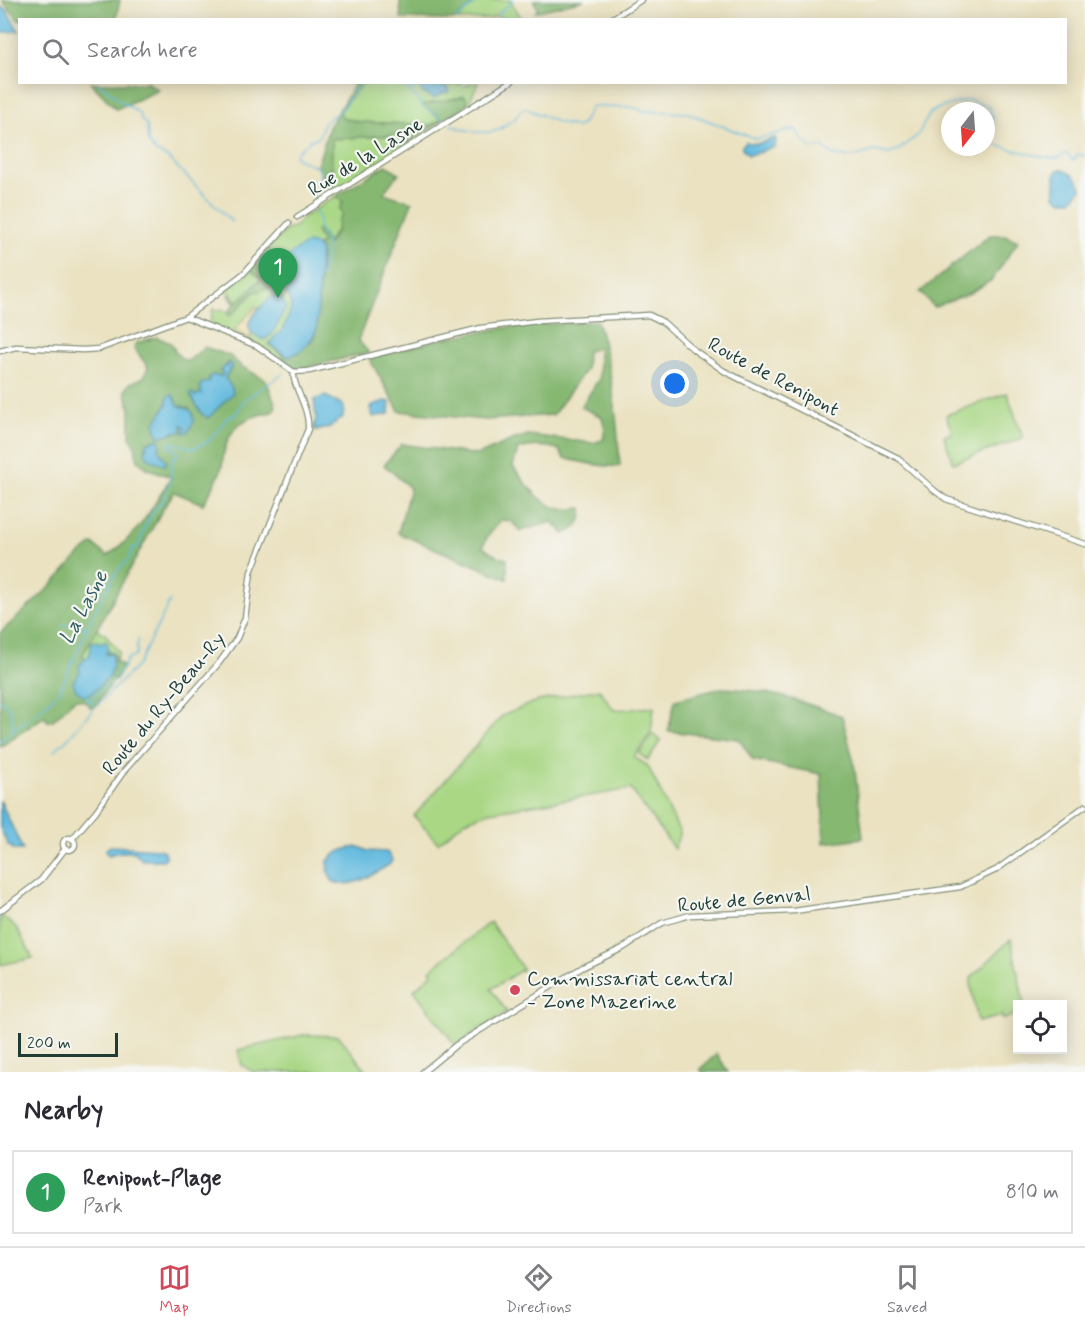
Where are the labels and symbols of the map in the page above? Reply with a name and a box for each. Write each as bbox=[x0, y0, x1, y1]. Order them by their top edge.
north arrow bbox=[941, 102, 995, 156]
street label: Rue de la Lasne bbox=[303, 111, 429, 203]
pin: 1 bbox=[258, 248, 298, 298]
street label: Route de Renipont bbox=[703, 331, 844, 423]
your location bbox=[660, 369, 689, 398]
water label: La Lasne bbox=[53, 565, 115, 649]
street label: Route du Ry-Beau-Ry bbox=[96, 627, 232, 781]
street label: Route de Genval bbox=[676, 881, 812, 920]
place label: Commissariat central - Zone Mazerine bbox=[527, 966, 733, 1016]
marker: Commissariat central - Zone Mazerine bbox=[508, 983, 522, 997]
scale bar bbox=[18, 1030, 118, 1058]

